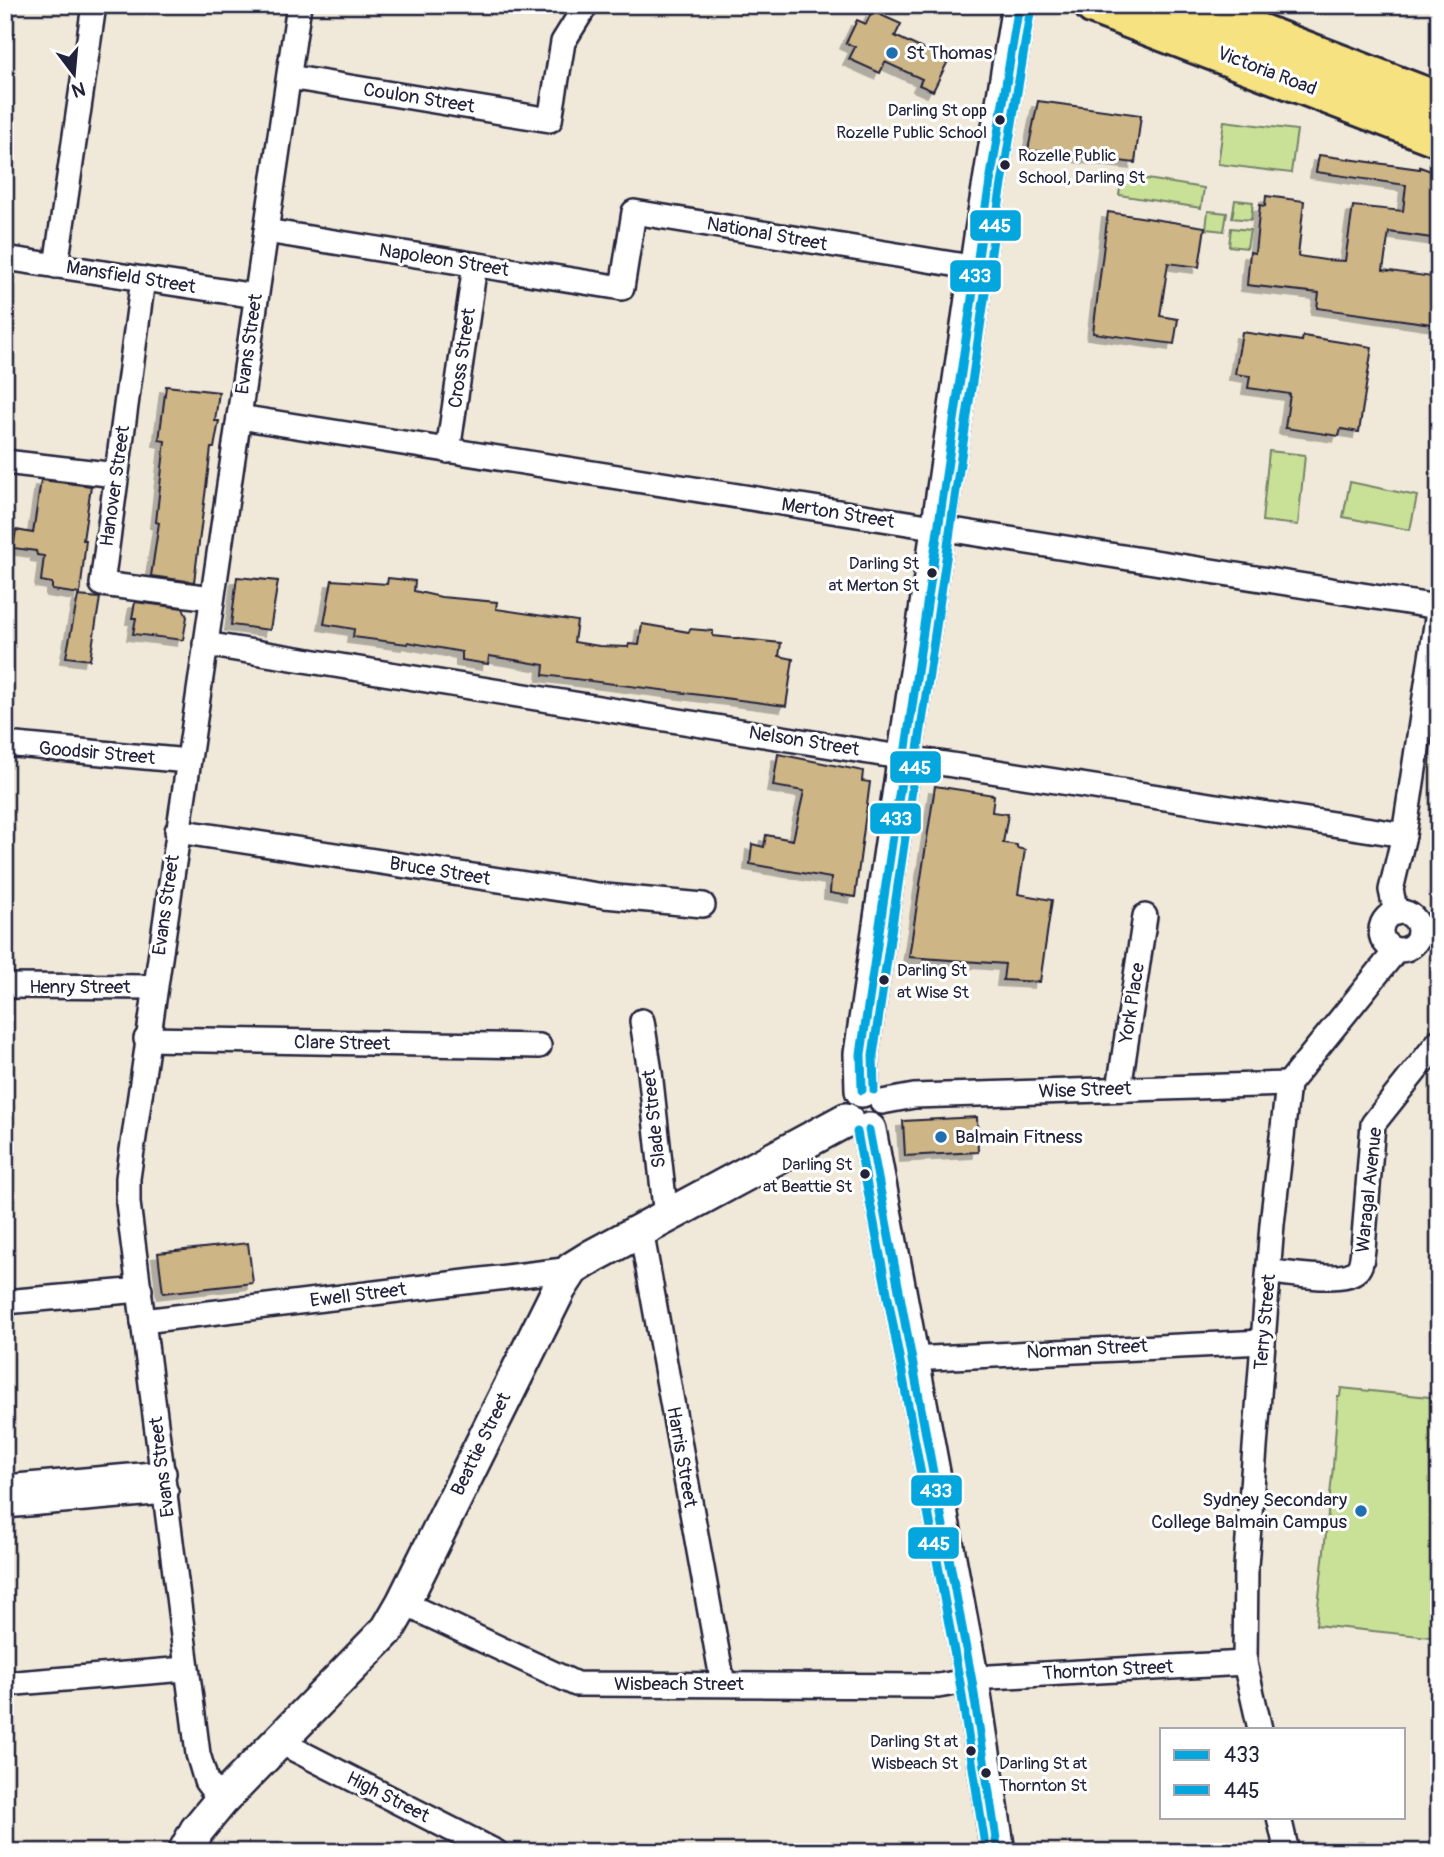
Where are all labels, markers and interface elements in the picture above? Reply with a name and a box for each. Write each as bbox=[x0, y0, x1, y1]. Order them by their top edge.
north arrow bbox=[38, 38, 108, 108]
place label: St Thomas bbox=[906, 41, 993, 65]
street label: Victoria Road bbox=[1214, 41, 1320, 101]
marker: St Thomas bbox=[884, 45, 900, 61]
text: N bbox=[69, 76, 88, 103]
street label: Coulon Street bbox=[362, 77, 477, 119]
place label: Darling St opp Rozelle Public School bbox=[836, 100, 987, 143]
marker: Darling St opp Rozelle Public School bbox=[993, 113, 1007, 127]
place label: Rozelle Public School, Darling St bbox=[1018, 145, 1145, 188]
marker: Rozelle Public School, Darling St bbox=[998, 158, 1012, 172]
line badge: 445 bbox=[969, 209, 1022, 242]
street label: National Street bbox=[705, 212, 829, 256]
text: 445 bbox=[979, 214, 1011, 238]
street label: Napoleon Street bbox=[377, 238, 511, 282]
street label: Mansfield Street bbox=[65, 255, 198, 299]
line badge: 433 bbox=[949, 259, 1002, 293]
text: 433 bbox=[959, 264, 991, 288]
street label: Evans Street bbox=[230, 292, 268, 396]
street label: Cross Street bbox=[443, 306, 481, 410]
street label: Hanover Street bbox=[95, 424, 135, 548]
street label: Merton Street bbox=[780, 492, 896, 534]
place label: Darling St at Merton St bbox=[828, 553, 919, 596]
marker: Darling St at Merton St bbox=[925, 566, 939, 580]
street label: Nelson Street bbox=[747, 720, 861, 762]
street label: Goodsir Street bbox=[38, 736, 156, 770]
line badge: 445 bbox=[889, 750, 942, 784]
text: 445 bbox=[899, 756, 931, 780]
line badge: 433 bbox=[869, 802, 922, 835]
text: 433 bbox=[880, 807, 912, 831]
street label: Bruce Street bbox=[388, 851, 492, 891]
street label: Evans Street bbox=[147, 853, 185, 957]
place label: Darling St at Wise St bbox=[897, 960, 969, 1003]
street label: York Place bbox=[1114, 960, 1150, 1046]
marker: Darling St at Wise St bbox=[877, 973, 891, 987]
street label: Henry Street bbox=[29, 975, 131, 999]
street label: Clare Street bbox=[294, 1030, 391, 1056]
street label: Slade Street bbox=[637, 1068, 671, 1169]
street label: Wise Street bbox=[1038, 1076, 1132, 1104]
place label: Balmain Fitness bbox=[955, 1125, 1083, 1149]
street label: Waragal Avenue bbox=[1350, 1125, 1388, 1254]
marker: Balmain Fitness bbox=[933, 1129, 949, 1145]
place label: Darling St at Beattie St bbox=[763, 1154, 852, 1197]
marker: Darling St at Beattie St bbox=[858, 1167, 872, 1181]
street label: Terry Street bbox=[1249, 1273, 1281, 1371]
street label: Ewell Street bbox=[309, 1277, 408, 1313]
street label: Norman Street bbox=[1026, 1334, 1149, 1364]
street label: Beattie Street bbox=[446, 1388, 517, 1500]
street label: Harris Street bbox=[661, 1405, 703, 1510]
street label: Evans Street bbox=[144, 1415, 180, 1519]
line badge: 433 bbox=[910, 1474, 963, 1507]
text: 433 bbox=[920, 1479, 952, 1503]
place label: Sydney Secondary College Balmain Campus bbox=[1151, 1488, 1347, 1534]
marker: Sydney Secondary College Balmain Campus bbox=[1353, 1503, 1369, 1519]
line badge: 445 bbox=[907, 1526, 960, 1560]
text: 445 bbox=[918, 1532, 950, 1556]
street label: Thornton Street bbox=[1042, 1655, 1174, 1685]
street label: Wisbeach Street bbox=[614, 1672, 744, 1696]
legend bbox=[1160, 1728, 1406, 1818]
place label: Darling St at Wisbeach St bbox=[870, 1731, 958, 1774]
text: 433 bbox=[1224, 1742, 1260, 1769]
marker: Darling St at Wisbeach St bbox=[964, 1744, 978, 1758]
place label: Darling St at Thornton St bbox=[999, 1753, 1087, 1796]
street label: High Street bbox=[343, 1766, 434, 1828]
marker: Darling St at Thornton St bbox=[979, 1766, 993, 1780]
text: 445 bbox=[1224, 1778, 1260, 1805]

